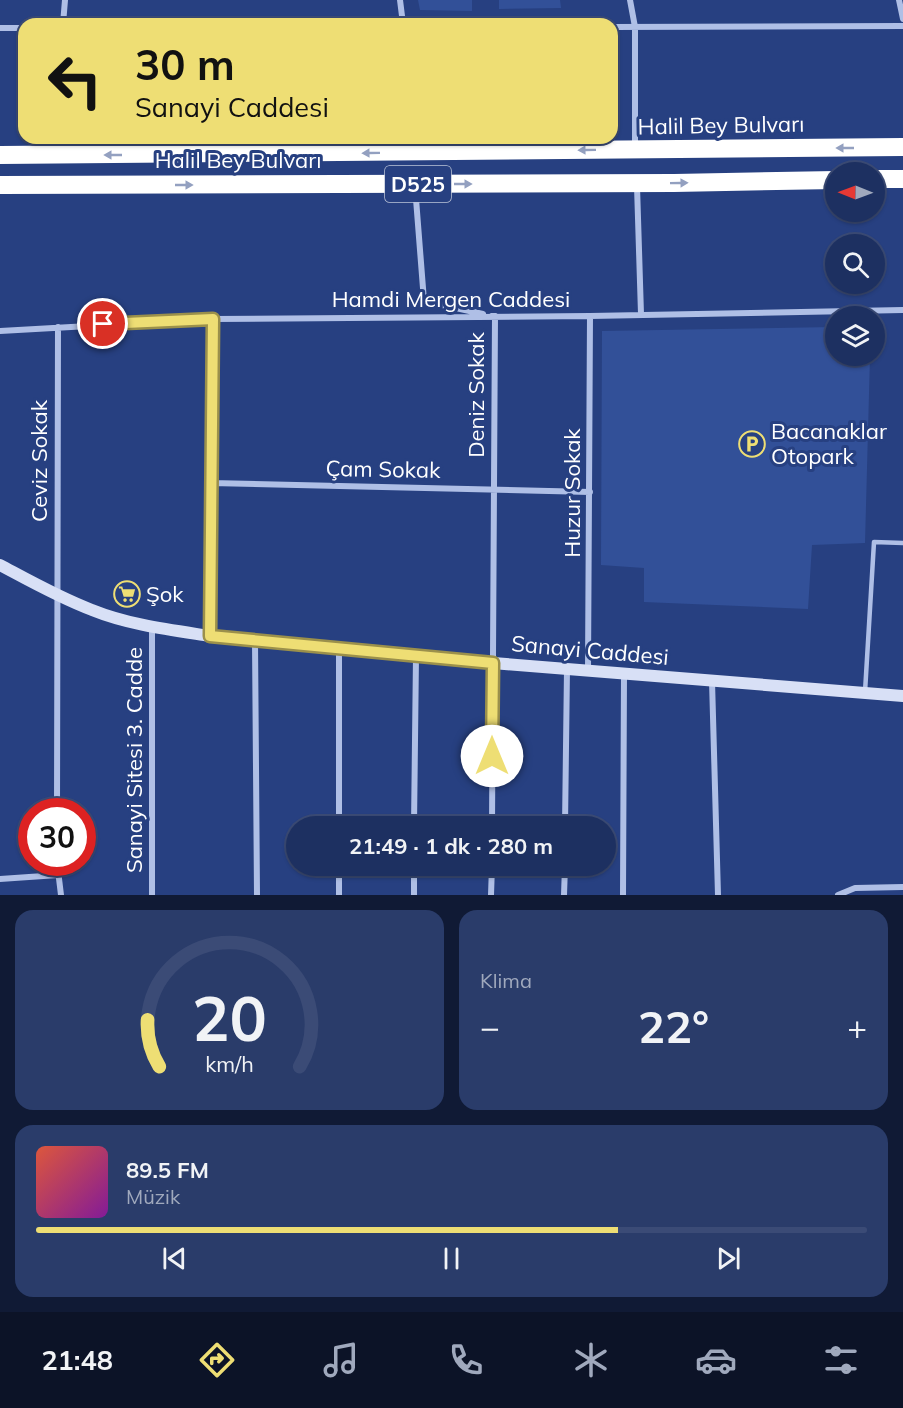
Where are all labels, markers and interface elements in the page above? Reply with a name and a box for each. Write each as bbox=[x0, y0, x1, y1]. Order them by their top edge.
text: 30 m bbox=[135, 38, 235, 91]
icon: left bbox=[36, 42, 114, 120]
text: Sanayi Caddesi bbox=[135, 90, 329, 124]
street label: Halil Bey Bulvarı bbox=[637, 110, 805, 140]
one-way arrow bbox=[835, 143, 854, 153]
street label: Halil Bey Bulvarı bbox=[155, 146, 321, 174]
one-way arrow bbox=[577, 146, 596, 155]
one-way arrow bbox=[361, 148, 380, 158]
one-way arrow bbox=[103, 150, 122, 160]
north arrow bbox=[825, 162, 885, 222]
map controls bbox=[825, 162, 885, 366]
road number: D525 bbox=[385, 166, 451, 202]
one-way arrow bbox=[670, 178, 689, 188]
one-way arrow bbox=[454, 179, 473, 189]
one-way arrow bbox=[175, 180, 194, 190]
button: search bbox=[825, 234, 885, 294]
street label: Hamdi Mergen Caddesi bbox=[332, 285, 570, 313]
pin bbox=[77, 298, 128, 349]
button: layers bbox=[825, 306, 885, 366]
icon: arrive bbox=[86, 307, 119, 340]
street label: Deniz Sokak bbox=[462, 331, 490, 458]
street label: Ceviz Sokak bbox=[25, 399, 53, 522]
place label: Bacanaklar Otopark bbox=[771, 417, 887, 470]
street label: Huzur Sokak bbox=[558, 428, 586, 558]
parking icon: Bacanaklar Otopark bbox=[737, 429, 767, 459]
street label: Çam Sokak bbox=[325, 454, 441, 484]
supermarket icon: Şok bbox=[112, 579, 142, 609]
place label: Şok bbox=[146, 580, 184, 608]
street label: Sanayi Caddesi bbox=[510, 629, 670, 671]
street label: Sanayi Sitesi 3. Cadde bbox=[120, 647, 148, 873]
position arrow bbox=[460, 724, 524, 788]
speed limit sign: 30 bbox=[18, 798, 96, 876]
text: 21:49 · 1 dk · 280 m bbox=[349, 832, 553, 860]
text: Klima bbox=[480, 968, 532, 993]
text: 20 bbox=[192, 978, 267, 1057]
text: 22° bbox=[638, 998, 709, 1054]
text: − bbox=[480, 1006, 500, 1047]
text: + bbox=[847, 1006, 867, 1047]
text: km/h bbox=[205, 1050, 254, 1077]
text: 89.5 FM bbox=[126, 1156, 209, 1184]
text: Müzik bbox=[126, 1184, 180, 1209]
icon: previous bbox=[158, 1242, 191, 1275]
icon: pause bbox=[435, 1242, 468, 1275]
icon: next bbox=[712, 1242, 745, 1275]
icon: directions bbox=[196, 1339, 238, 1381]
icon: music bbox=[320, 1339, 362, 1381]
icon: phone bbox=[445, 1339, 487, 1381]
icon: climate bbox=[570, 1339, 612, 1381]
icon: car bbox=[695, 1339, 737, 1381]
icon: filters bbox=[820, 1339, 862, 1381]
text: 21:48 bbox=[41, 1343, 113, 1377]

